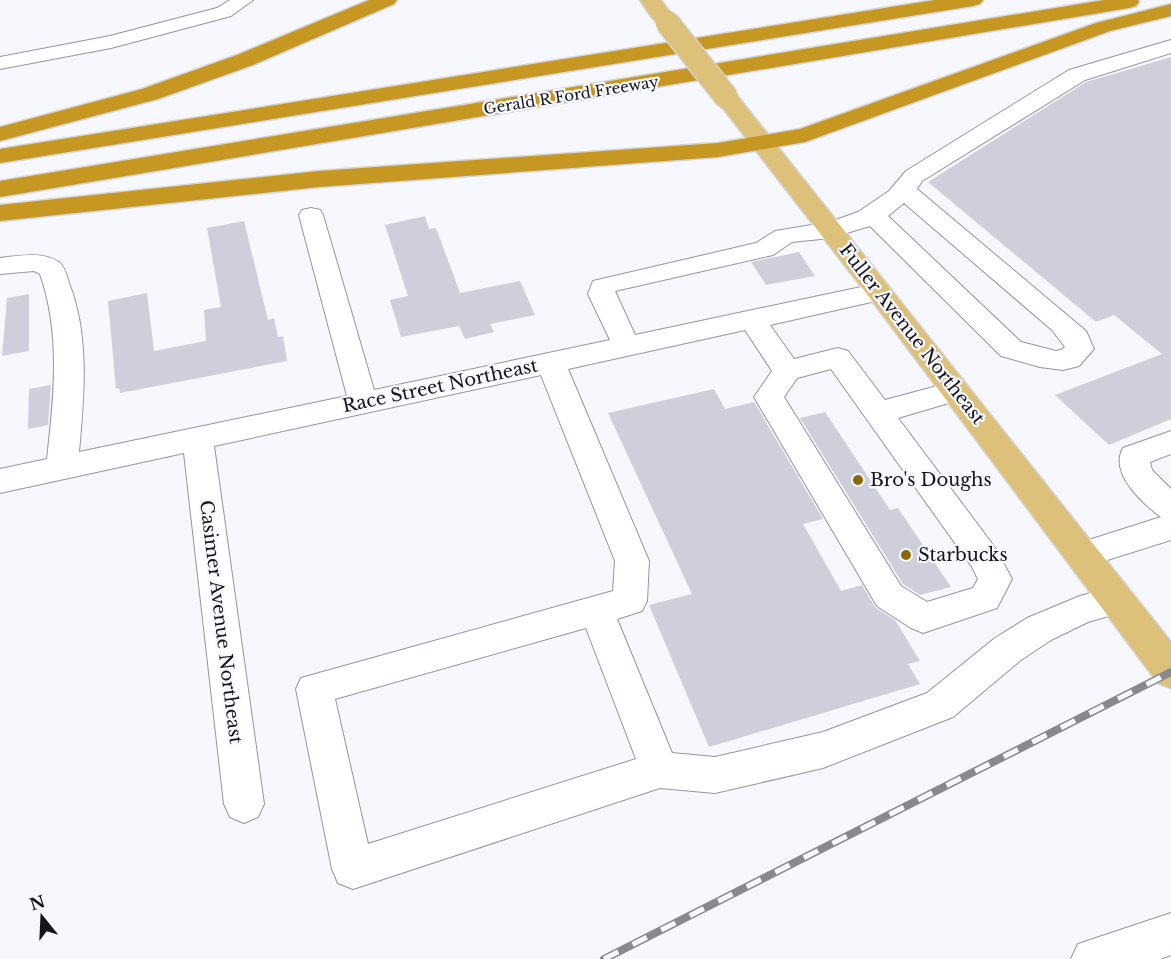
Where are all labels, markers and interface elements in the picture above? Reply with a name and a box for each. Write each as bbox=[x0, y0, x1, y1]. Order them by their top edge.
street label: Gerald R Ford Freeway bbox=[482, 72, 660, 118]
street label: Fuller Avenue Northeast bbox=[835, 239, 989, 429]
street label: Race Street Northeast bbox=[340, 355, 540, 417]
place label: Bro's Doughs bbox=[870, 469, 992, 491]
marker: Bro's Doughs bbox=[851, 473, 865, 487]
street label: Casimer Avenue Northeast bbox=[195, 499, 247, 745]
place label: Starbucks bbox=[918, 544, 1008, 566]
marker: Starbucks bbox=[899, 548, 913, 562]
north arrow bbox=[12, 887, 72, 947]
text: N bbox=[27, 891, 48, 915]

